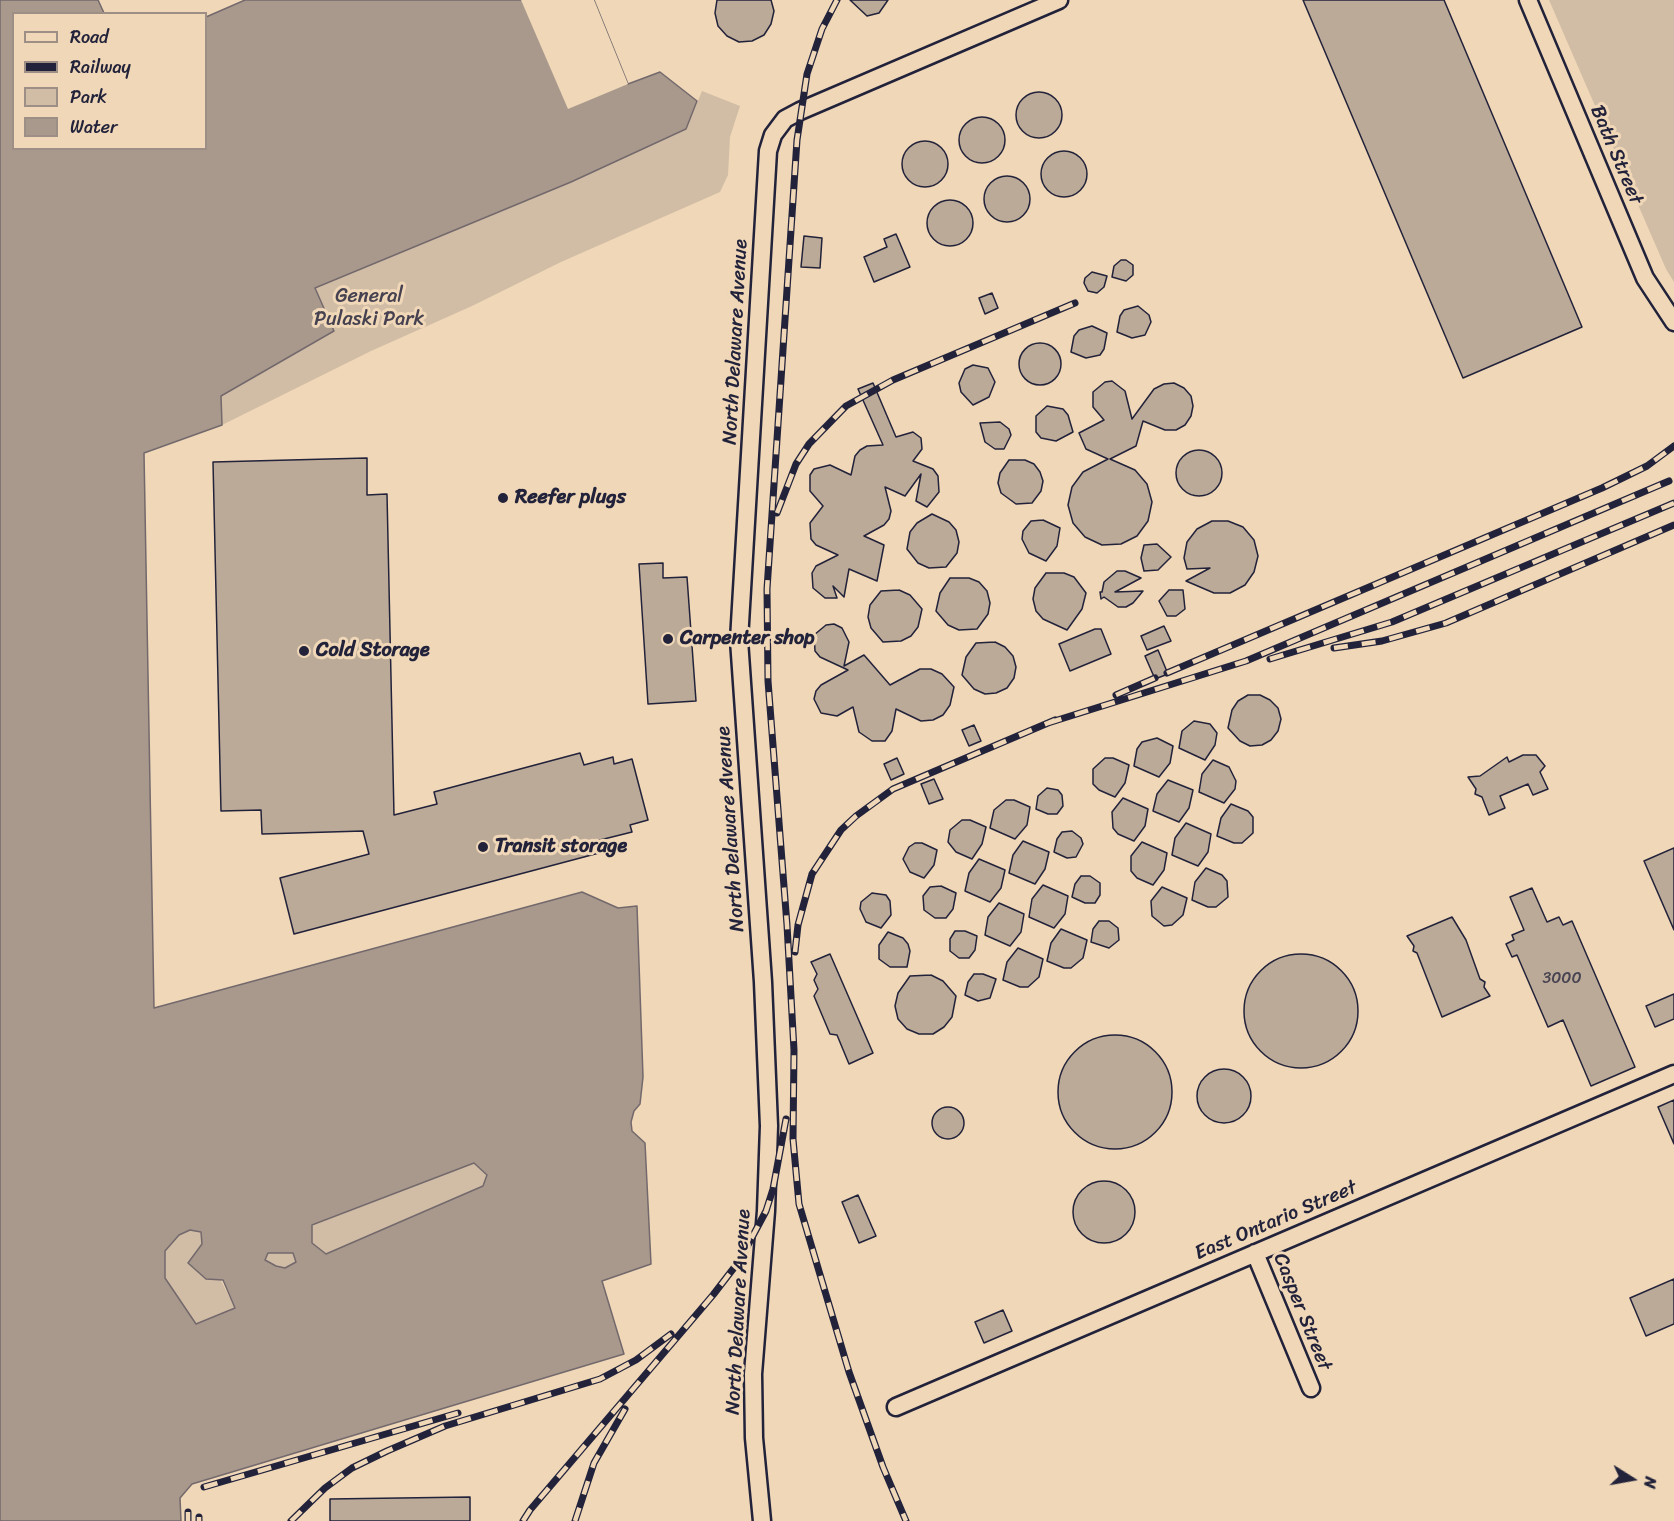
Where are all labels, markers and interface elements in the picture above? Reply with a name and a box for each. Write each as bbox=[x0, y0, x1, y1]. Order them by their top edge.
legend bbox=[12, 12, 207, 150]
text: Road bbox=[70, 21, 109, 53]
text: Railway bbox=[70, 51, 131, 83]
text: Park bbox=[70, 81, 107, 113]
street label: Bath Street bbox=[1584, 102, 1648, 208]
text: Water bbox=[70, 111, 117, 143]
street label: North Delaware Avenue bbox=[719, 239, 753, 445]
park label: General Pulaski Park bbox=[314, 285, 424, 332]
place label: Reefer plugs bbox=[515, 486, 626, 510]
marker: Reefer plugs bbox=[496, 491, 510, 505]
place label: Carpenter shop bbox=[680, 627, 815, 651]
marker: Carpenter shop bbox=[661, 632, 675, 646]
place label: Cold Storage bbox=[316, 639, 430, 663]
marker: Cold Storage bbox=[297, 644, 311, 658]
street label: North Delaware Avenue bbox=[712, 725, 750, 933]
place label: Transit storage bbox=[495, 835, 627, 859]
marker: Transit storage bbox=[476, 840, 490, 854]
house number: 3000 bbox=[1542, 969, 1582, 989]
street label: East Ontario Street bbox=[1191, 1176, 1361, 1266]
street label: North Delaware Avenue bbox=[722, 1209, 756, 1415]
street label: Casper Street bbox=[1268, 1250, 1336, 1374]
north arrow bbox=[1602, 1449, 1662, 1509]
text: N bbox=[1635, 1474, 1665, 1491]

